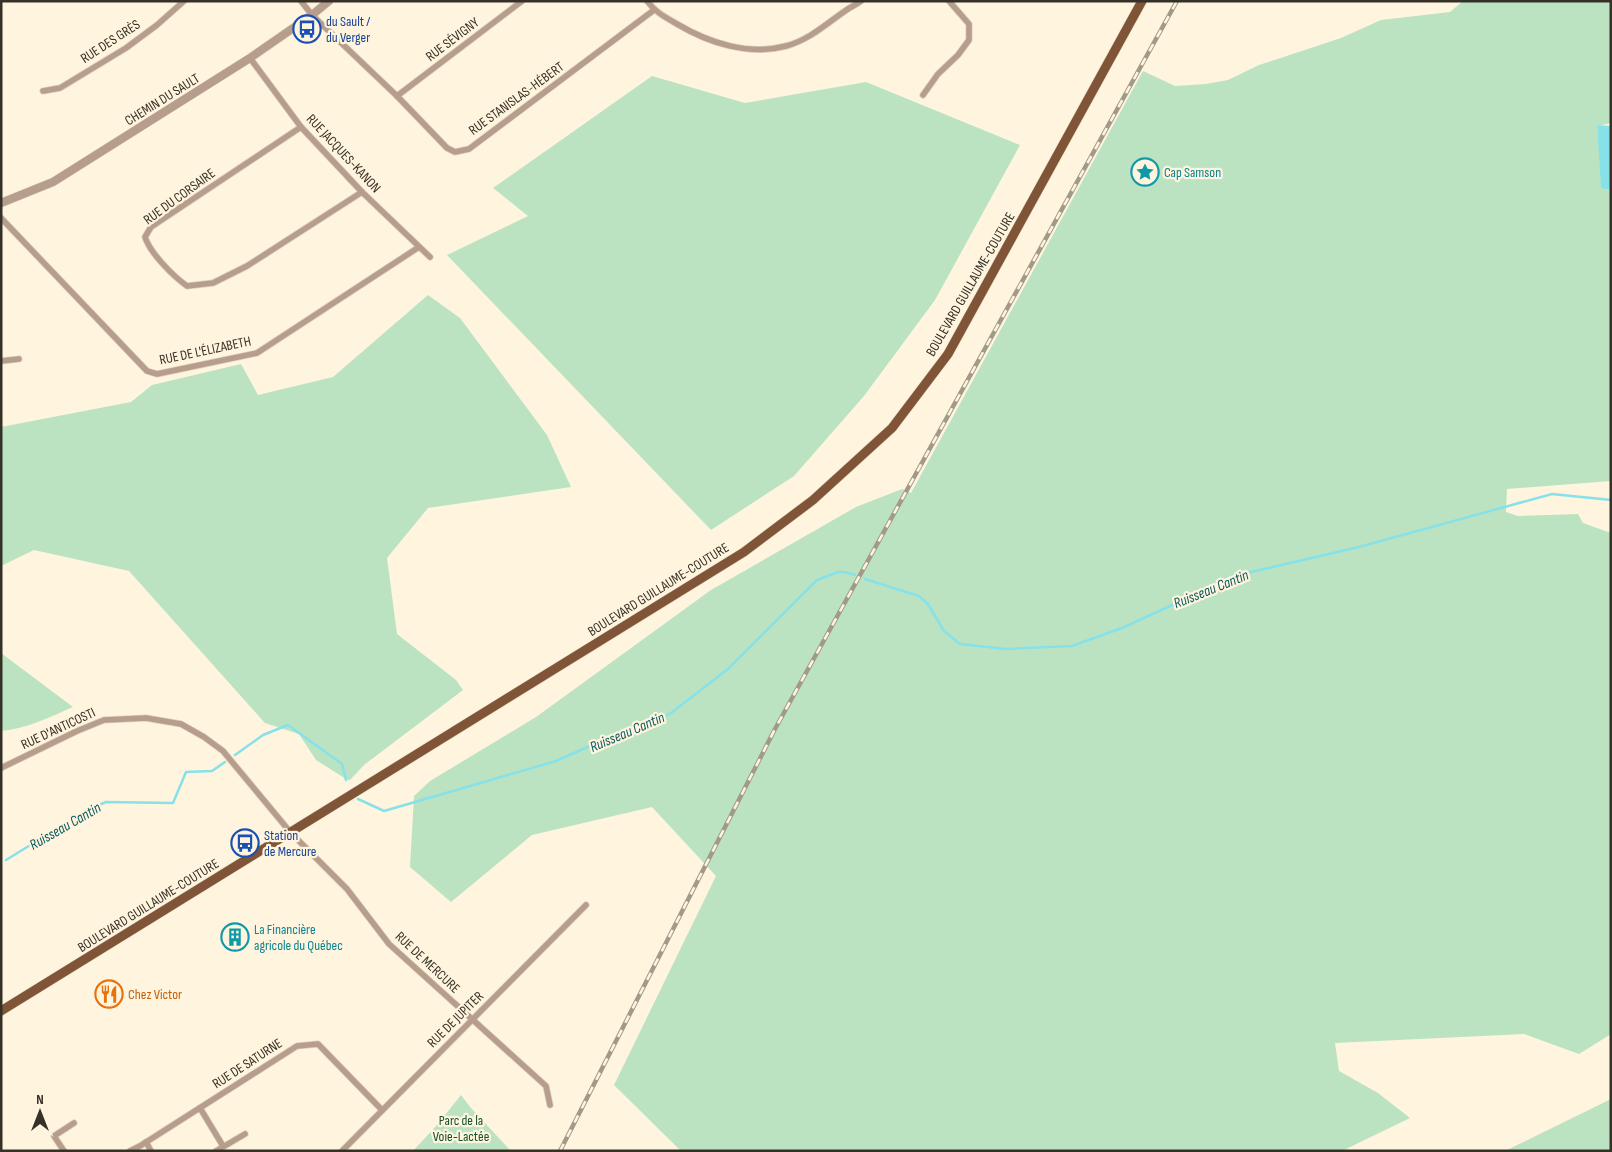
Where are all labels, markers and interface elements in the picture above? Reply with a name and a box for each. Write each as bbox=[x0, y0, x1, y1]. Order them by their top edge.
place label: du Sault / du Verger bbox=[326, 13, 370, 46]
bus stop icon: du Sault / du Verger bbox=[292, 14, 322, 44]
street label: RUE SÉVIGNY bbox=[422, 14, 482, 65]
street label: RUE DES GRÈS bbox=[77, 16, 143, 67]
street label: RUE STANISLAS-HÉBERT bbox=[465, 58, 568, 139]
street label: CHEMIN DU SAULT bbox=[122, 70, 203, 129]
street label: RUE JACQUES-KANON bbox=[303, 111, 384, 196]
place icon: Cap Samson bbox=[1130, 157, 1160, 187]
place label: Cap Samson bbox=[1164, 164, 1221, 181]
street label: RUE DU CORSAIRE bbox=[140, 165, 219, 228]
street label: BOULEVARD GUILLAUME-COUTURE bbox=[922, 209, 1019, 359]
street label: RUE DE L'ÉLIZABETH bbox=[158, 332, 252, 368]
street label: BOULEVARD GUILLAUME-COUTURE bbox=[585, 539, 732, 640]
water label: Ruisseau Cantin bbox=[1171, 566, 1252, 613]
street label: RUE D'ANTICOSTI bbox=[18, 704, 98, 753]
water label: Ruisseau Cantin bbox=[587, 708, 667, 757]
water label: Ruisseau Cantin bbox=[26, 798, 104, 855]
place label: Station de Mercure bbox=[264, 827, 316, 860]
bus stop icon: Station de Mercure bbox=[230, 828, 260, 858]
street label: BOULEVARD GUILLAUME-COUTURE bbox=[75, 855, 222, 956]
place label: La Financière agricole du Québec bbox=[254, 921, 343, 954]
building icon: La Financière agricole du Québec bbox=[220, 922, 250, 952]
street label: RUE DE MERCURE bbox=[392, 928, 464, 997]
restaurant icon: Chez Victor bbox=[94, 979, 124, 1009]
place label: Chez Victor bbox=[128, 986, 182, 1003]
street label: RUE DE JUPITER bbox=[424, 987, 487, 1051]
street label: RUE DE SATURNE bbox=[209, 1034, 285, 1092]
north arrow bbox=[15, 1087, 65, 1137]
text: N bbox=[36, 1091, 44, 1108]
park label: Parc de la Voie-Lactée bbox=[433, 1112, 489, 1145]

